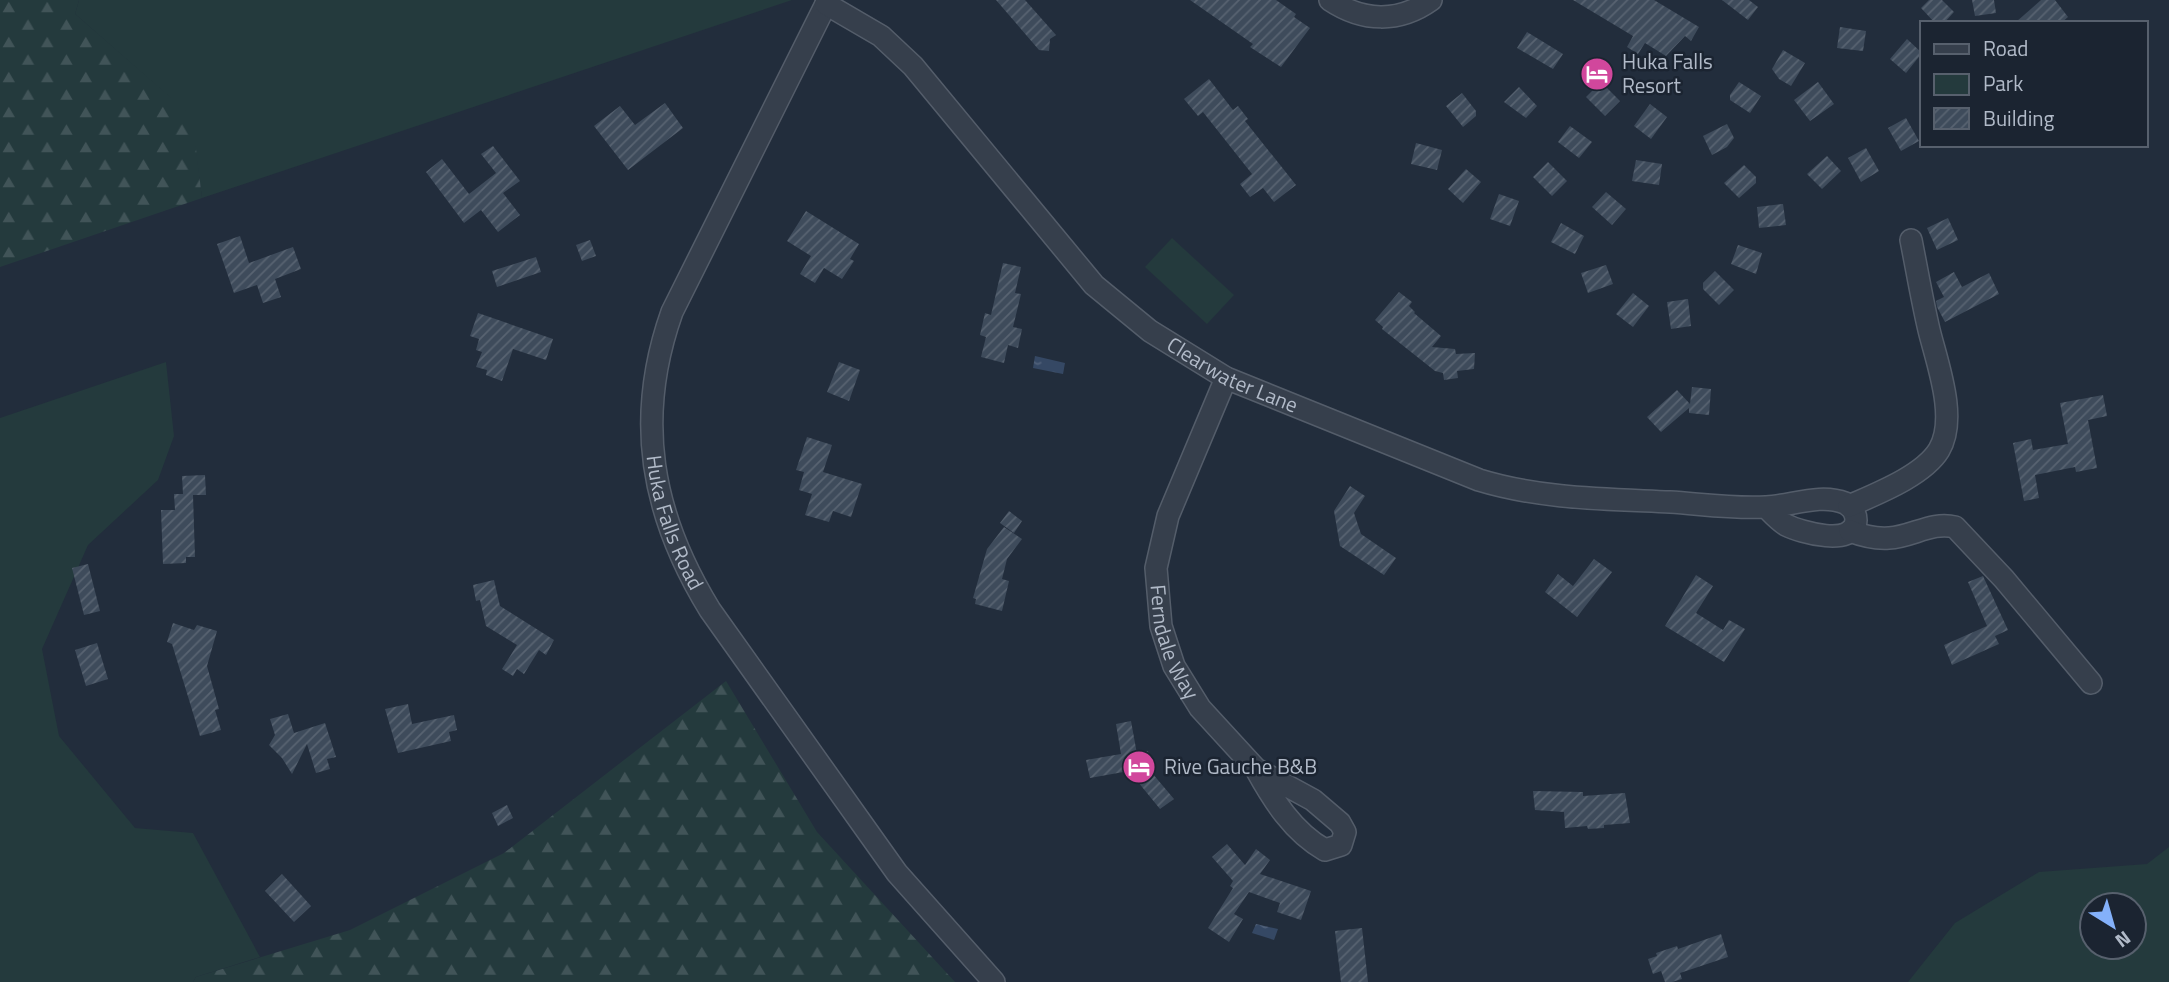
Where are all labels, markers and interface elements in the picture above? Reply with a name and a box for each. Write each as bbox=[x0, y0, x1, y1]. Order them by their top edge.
legend bbox=[1920, 21, 2148, 147]
text: Road bbox=[1983, 32, 2028, 64]
place label: Huka Falls Resort bbox=[1622, 45, 1713, 101]
hotel icon: Huka Falls Resort bbox=[1578, 55, 1616, 93]
text: Park bbox=[1983, 67, 2023, 99]
text: Building bbox=[1983, 102, 2055, 134]
street label: Clearwater Lane bbox=[1161, 328, 1303, 420]
street label: Huka Falls Road bbox=[638, 453, 712, 595]
street label: Ferndale Way bbox=[1142, 583, 1208, 705]
hotel icon: Rive Gauche B&B bbox=[1120, 748, 1158, 786]
place label: Rive Gauche B&B bbox=[1164, 750, 1317, 782]
north arrow bbox=[2078, 891, 2148, 961]
text: N bbox=[2110, 924, 2138, 956]

